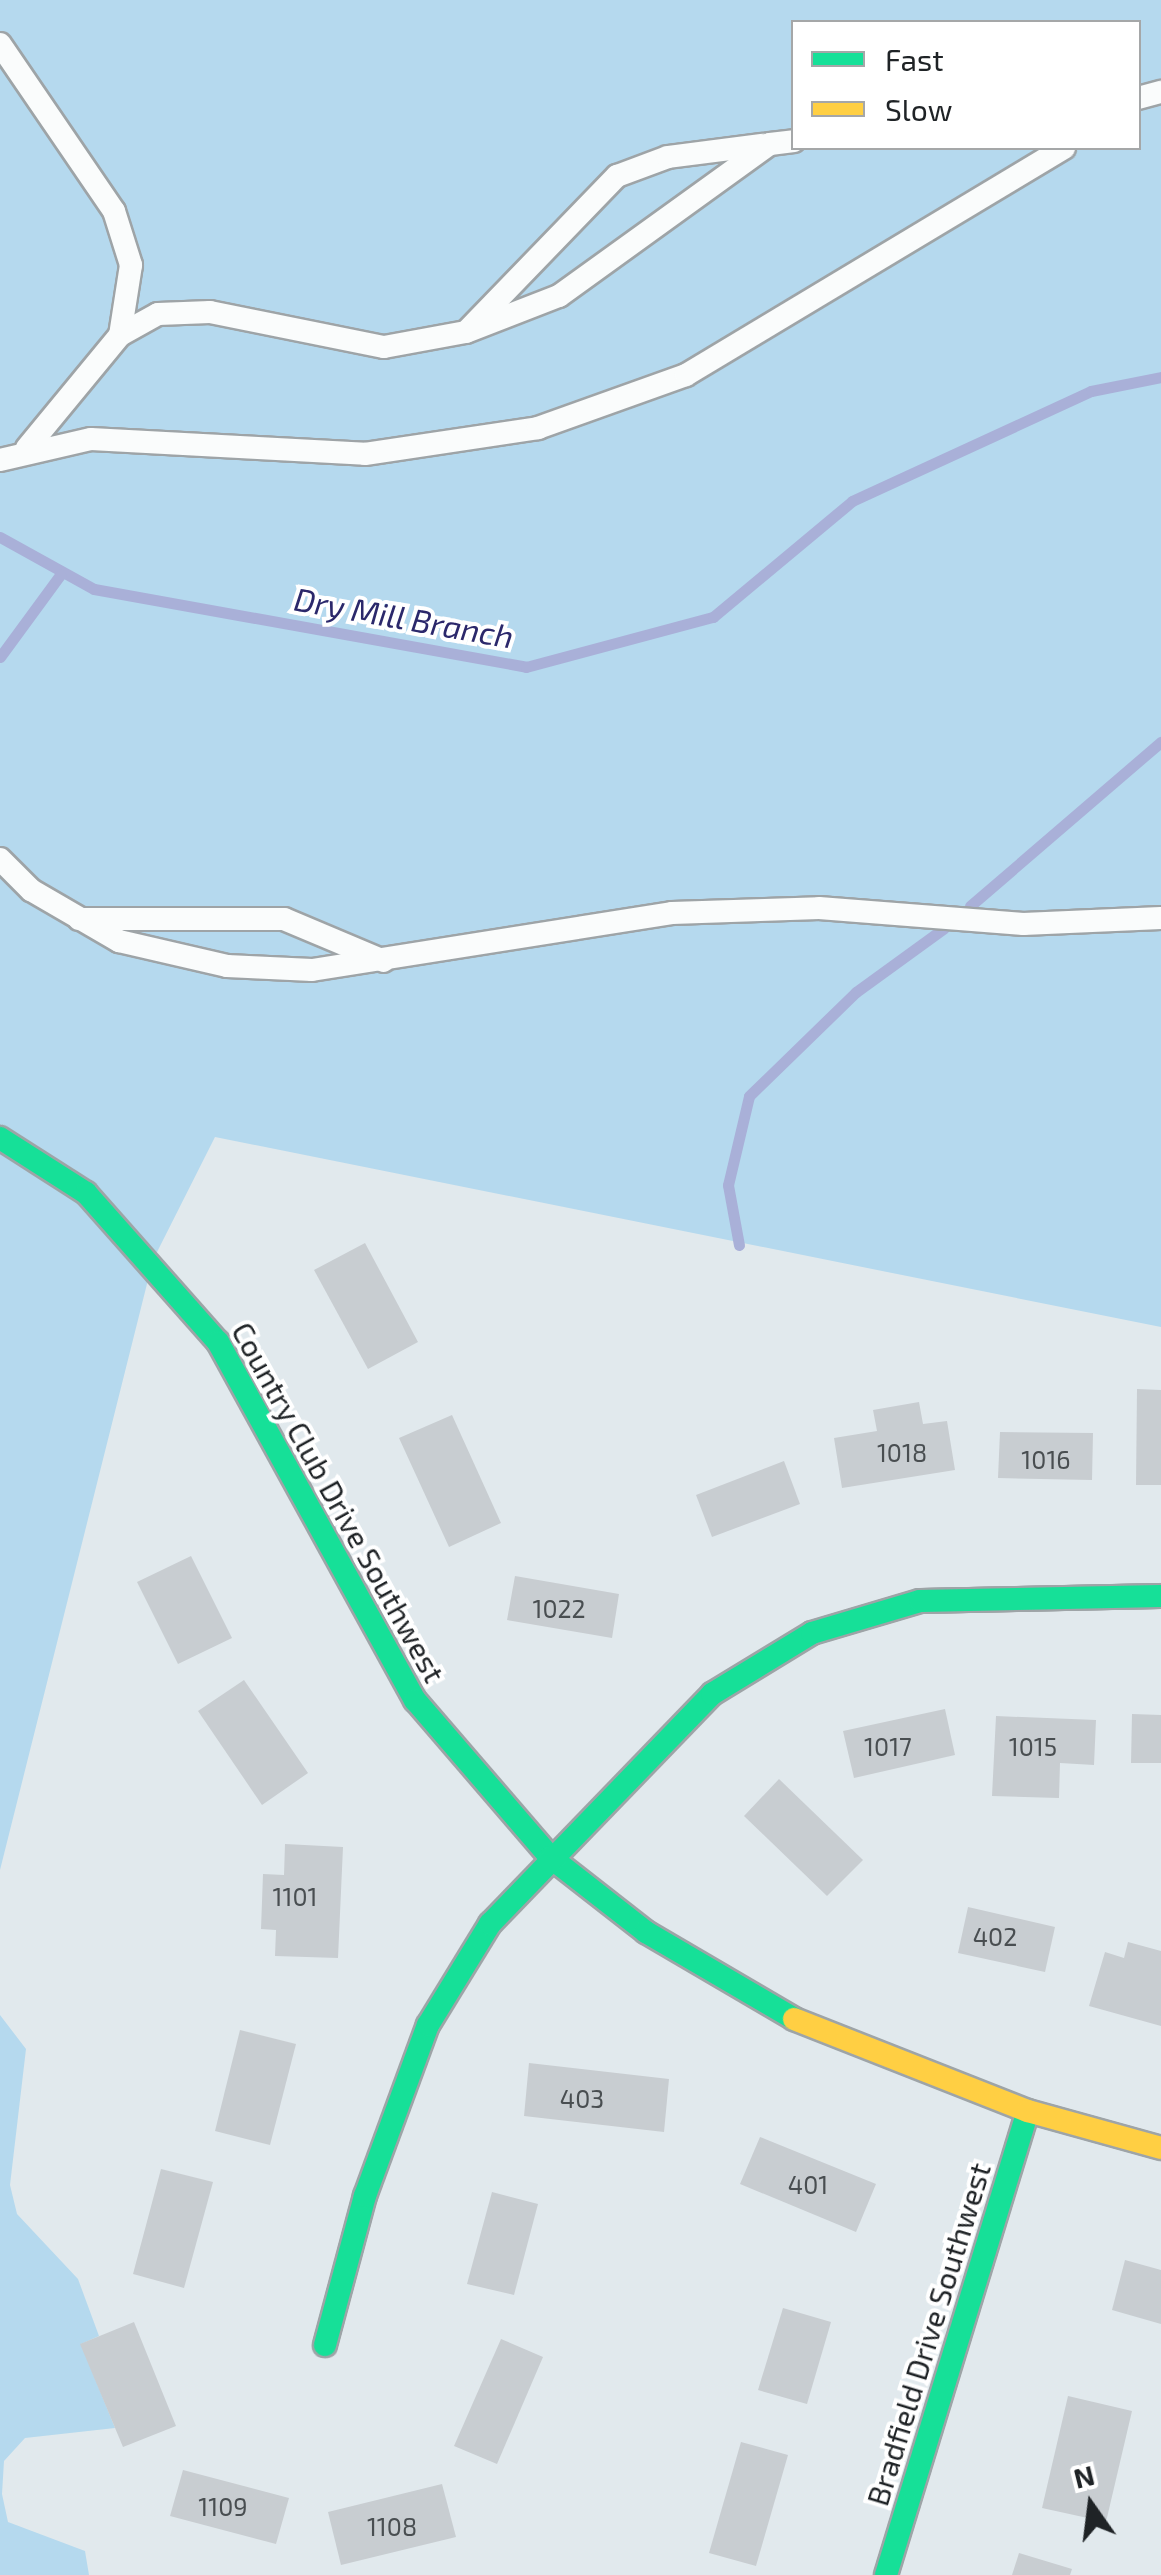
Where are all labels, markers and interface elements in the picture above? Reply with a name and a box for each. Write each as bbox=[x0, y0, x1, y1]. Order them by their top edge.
legend bbox=[791, 20, 1141, 150]
text: Fast bbox=[885, 41, 944, 77]
text: Slow bbox=[885, 91, 952, 127]
water label: Dry Mill Branch bbox=[291, 579, 517, 655]
street label: Country Club Drive Southwest bbox=[225, 1315, 453, 1689]
house number: 1018 bbox=[877, 1437, 927, 1467]
house number: 1016 bbox=[1021, 1444, 1071, 1474]
house number: 1022 bbox=[532, 1593, 586, 1623]
house number: 1017 bbox=[864, 1731, 912, 1761]
house number: 1015 bbox=[1009, 1731, 1057, 1761]
house number: 1101 bbox=[273, 1881, 317, 1911]
house number: 402 bbox=[973, 1921, 1017, 1951]
house number: 403 bbox=[560, 2083, 604, 2113]
street label: Bradfield Drive Southwest bbox=[859, 2158, 997, 2510]
house number: 401 bbox=[788, 2169, 828, 2199]
north arrow bbox=[1041, 2455, 1141, 2555]
text: N bbox=[1070, 2457, 1098, 2495]
house number: 1109 bbox=[198, 2491, 248, 2521]
house number: 1108 bbox=[367, 2511, 417, 2541]

